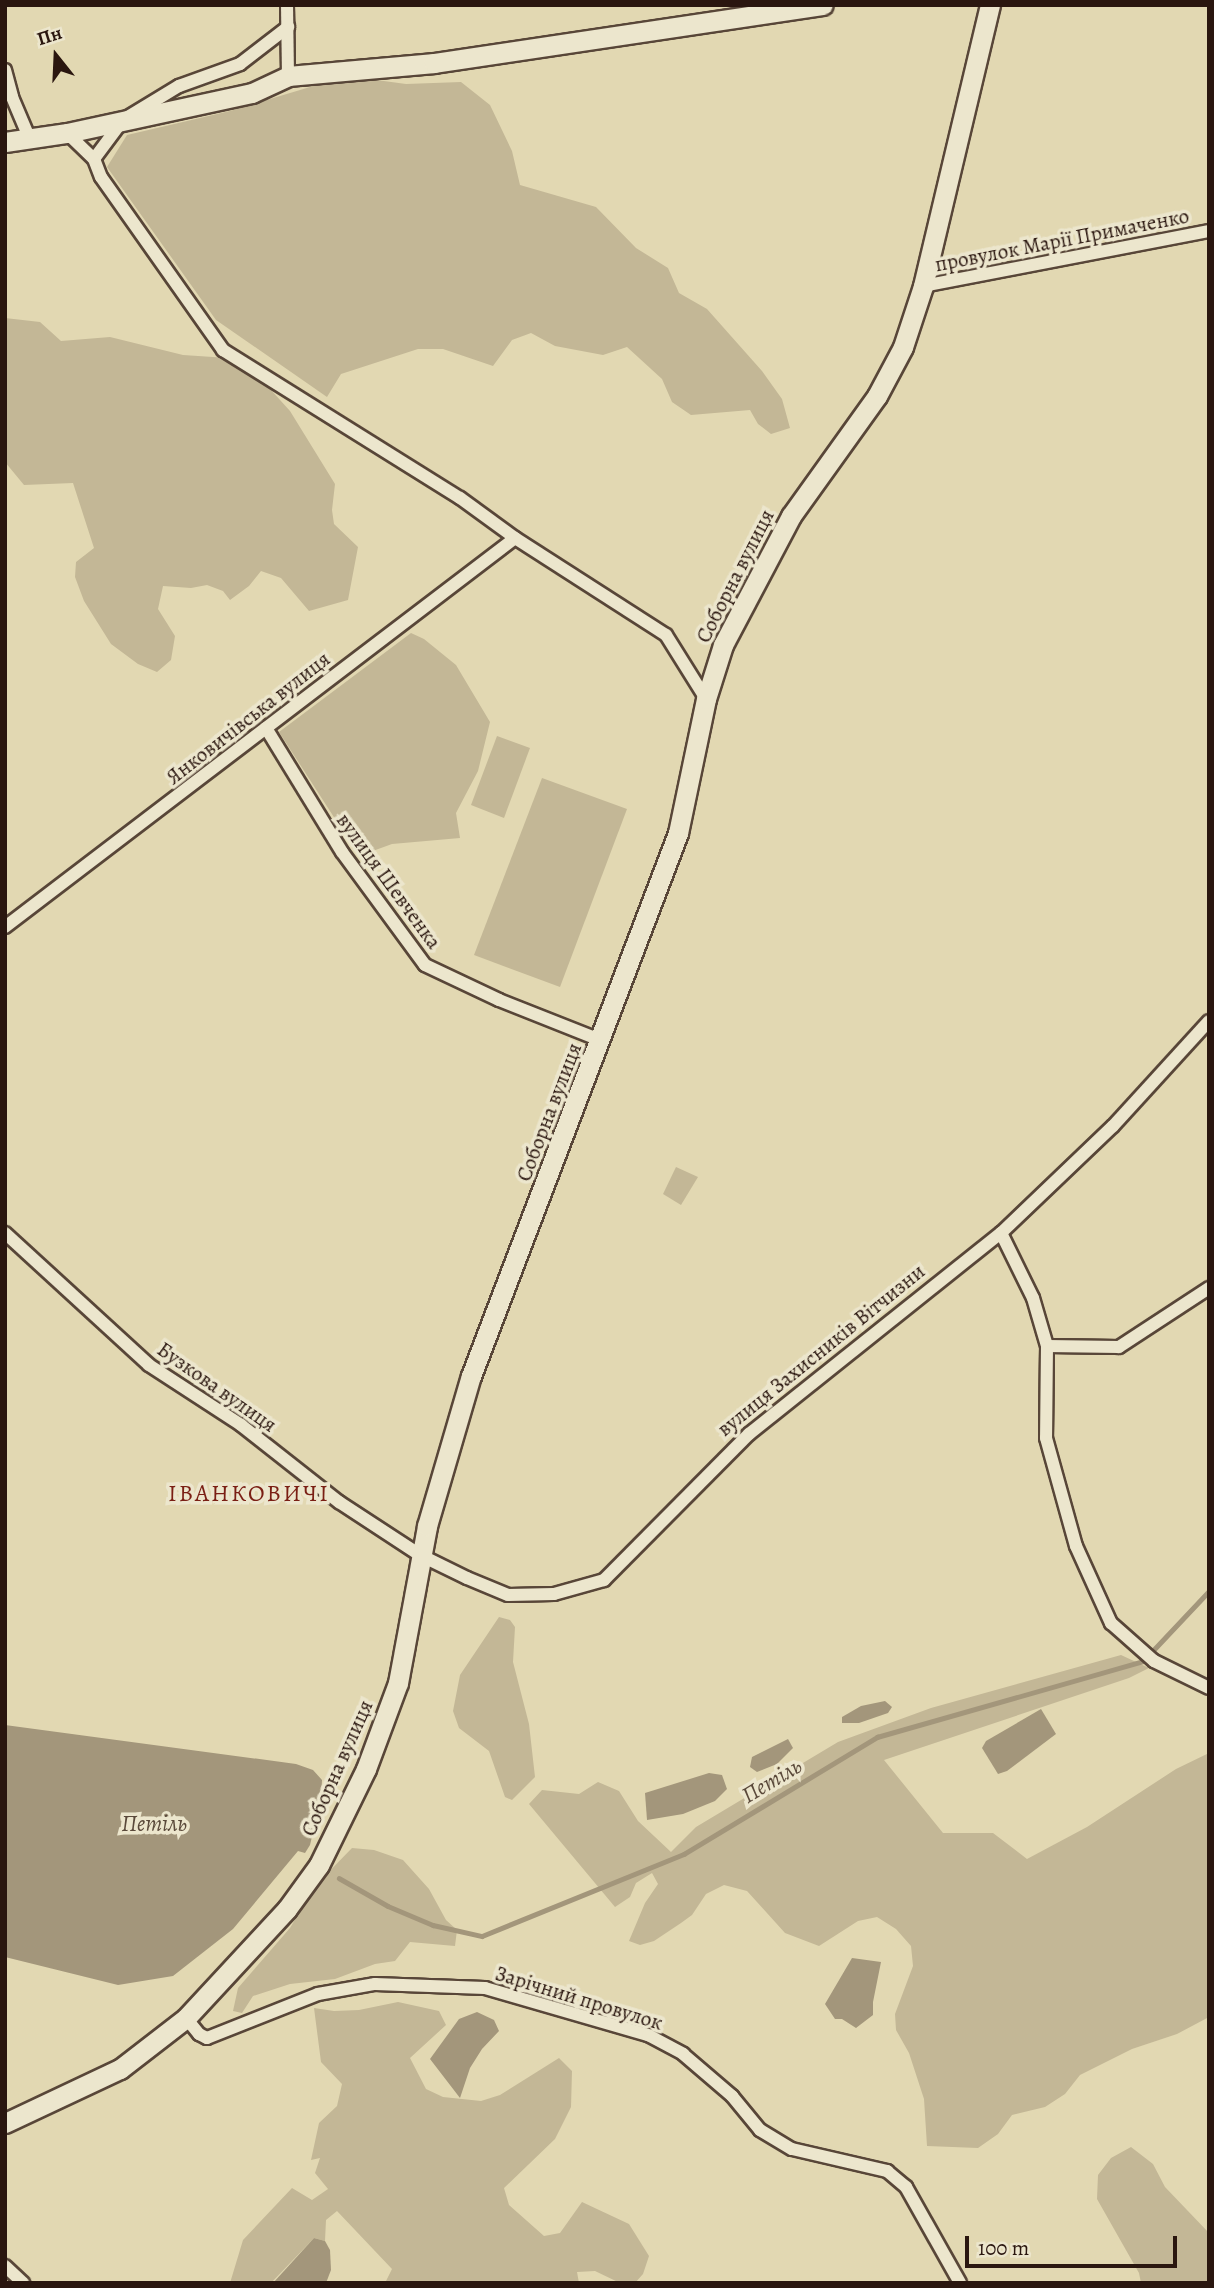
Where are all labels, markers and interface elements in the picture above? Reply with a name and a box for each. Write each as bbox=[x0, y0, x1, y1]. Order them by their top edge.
text: Пн bbox=[34, 20, 65, 52]
north arrow bbox=[21, 21, 91, 91]
street label: провулок Марії Примаченко bbox=[933, 203, 1191, 277]
street label: Соборна вулиця bbox=[691, 505, 779, 647]
street label: Янковичівська вулиця bbox=[161, 646, 335, 790]
street label: вулиця Шевченка bbox=[331, 808, 447, 954]
street label: Соборна вулиця bbox=[511, 1039, 587, 1185]
street label: вулиця Захисників Вітчизни bbox=[712, 1259, 930, 1441]
street label: Бузкова вулиця bbox=[152, 1337, 282, 1437]
district label: ІВАНКОВИЧІ bbox=[169, 1480, 329, 1508]
street label: Соборна вулиця bbox=[296, 1696, 378, 1840]
water label: Петіль bbox=[737, 1752, 807, 1810]
water label: Петіль bbox=[121, 1810, 187, 1838]
street label: Зарічний провулок bbox=[492, 1961, 666, 2035]
scale bar bbox=[969, 2222, 1181, 2266]
text: 100 m bbox=[978, 2234, 1029, 2262]

